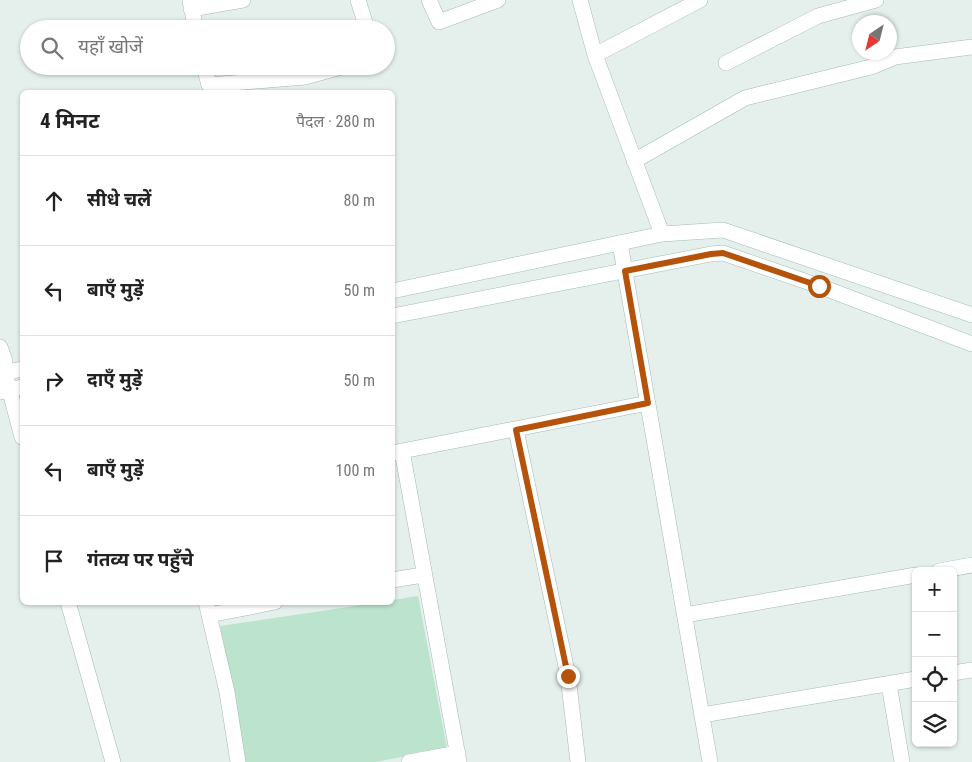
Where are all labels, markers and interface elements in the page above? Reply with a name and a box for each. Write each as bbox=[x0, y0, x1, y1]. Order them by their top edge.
north arrow bbox=[852, 15, 897, 60]
search box bbox=[20, 20, 395, 75]
icon: search bbox=[38, 34, 66, 62]
text: यहाँ खोजें bbox=[78, 35, 143, 58]
text: 4 मिनट bbox=[40, 109, 100, 133]
text: पैदल · 280 m bbox=[296, 112, 375, 131]
icon: ahead bbox=[40, 187, 68, 215]
text: सीधे चलें bbox=[87, 188, 151, 211]
text: 80 m bbox=[343, 191, 375, 210]
route start bbox=[808, 275, 831, 298]
icon: left bbox=[40, 277, 68, 305]
text: बाएँ मुड़ें bbox=[87, 278, 143, 301]
text: 50 m bbox=[343, 281, 375, 300]
icon: right bbox=[40, 367, 68, 395]
text: दाएँ मुड़ें bbox=[87, 368, 142, 391]
text: 50 m bbox=[343, 371, 375, 390]
icon: left bbox=[40, 457, 68, 485]
text: बाएँ मुड़ें bbox=[87, 458, 143, 481]
text: 100 m bbox=[336, 461, 375, 480]
icon: arrive bbox=[40, 547, 68, 575]
text: गंतव्य पर पहुँचे bbox=[87, 548, 193, 571]
map controls bbox=[912, 567, 957, 747]
button: + bbox=[912, 567, 957, 612]
button: − bbox=[912, 612, 957, 657]
button: locate bbox=[912, 657, 957, 702]
route end bbox=[557, 665, 580, 688]
button: layers bbox=[912, 702, 957, 747]

